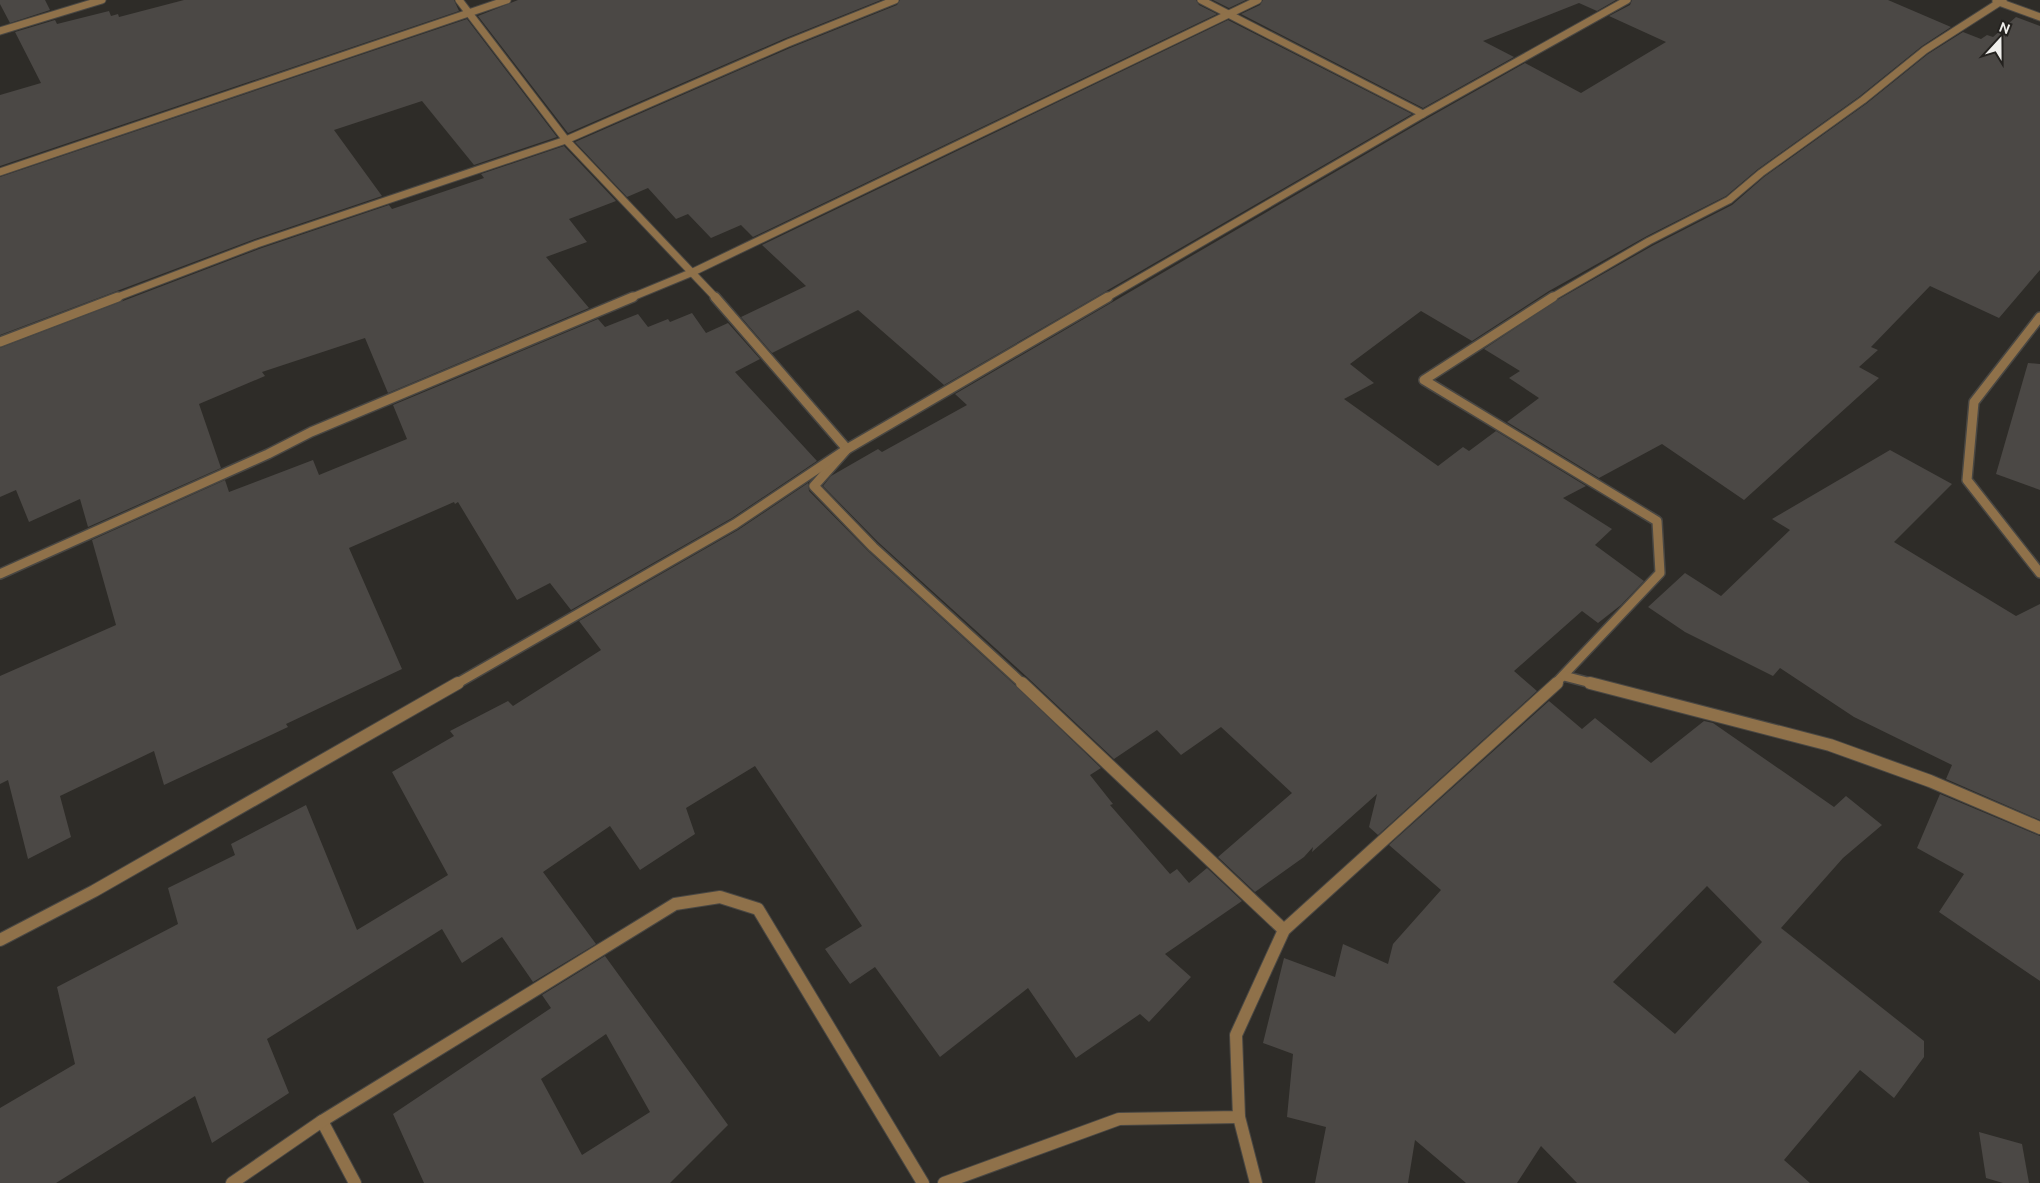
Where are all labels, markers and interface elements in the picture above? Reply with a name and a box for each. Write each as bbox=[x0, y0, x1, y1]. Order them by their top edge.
north arrow bbox=[1975, 15, 2025, 65]
text: N bbox=[1997, 19, 2012, 37]

